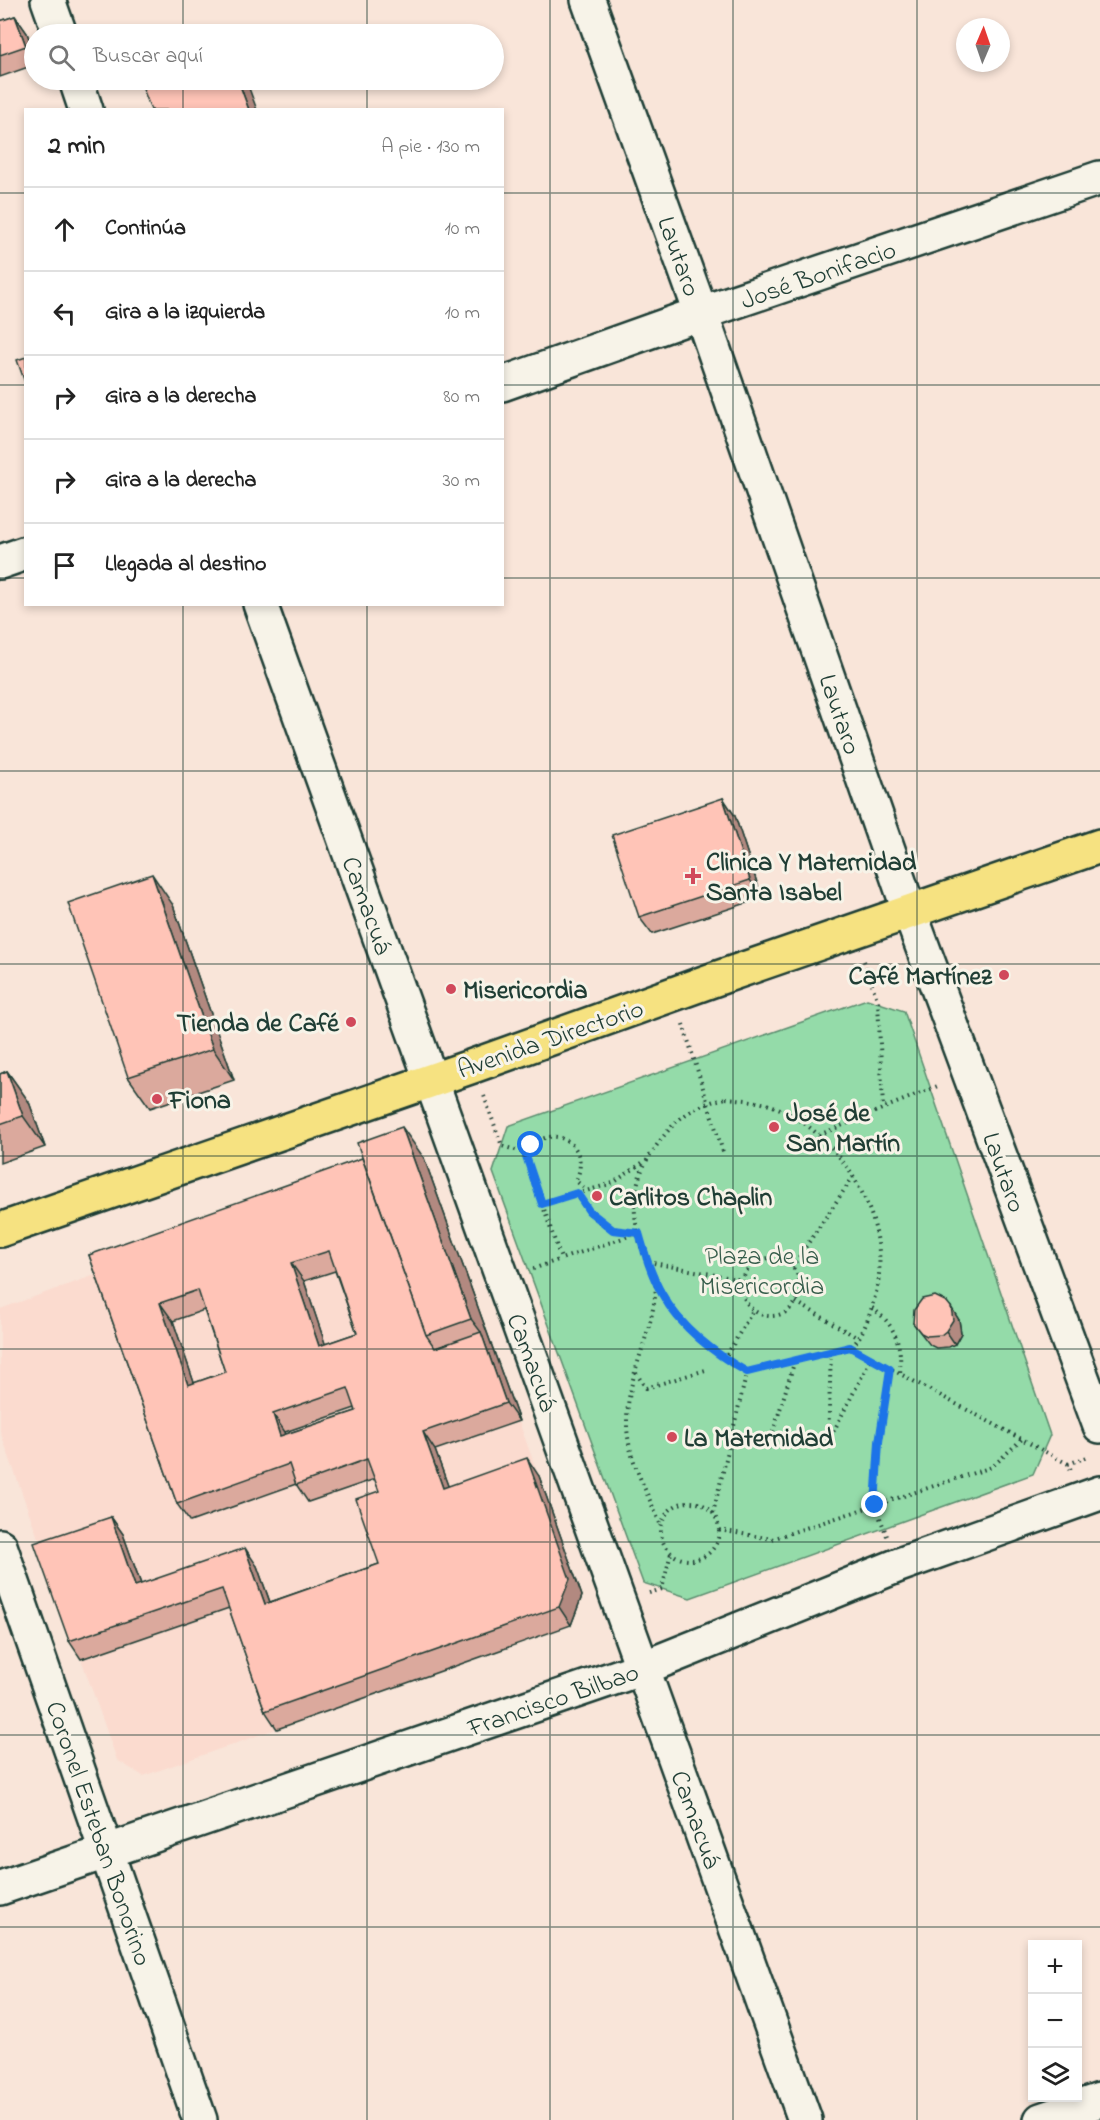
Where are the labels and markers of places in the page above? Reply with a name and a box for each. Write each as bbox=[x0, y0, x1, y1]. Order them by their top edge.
place label: Clinica Y Maternidad Santa Isabel bbox=[706, 845, 917, 913]
marker: Clinica Y Maternidad Santa Isabel bbox=[684, 867, 702, 885]
place label: Café Martínez bbox=[848, 959, 993, 997]
marker: Café Martínez bbox=[997, 968, 1011, 982]
place label: Misericordia bbox=[463, 973, 588, 1011]
marker: Misericordia bbox=[444, 982, 458, 996]
place label: Tienda de Café bbox=[177, 1006, 340, 1044]
marker: Tienda de Café bbox=[344, 1015, 358, 1029]
place label: Fiona bbox=[167, 1083, 231, 1121]
marker: Fiona bbox=[150, 1092, 164, 1106]
place label: José de San Martín bbox=[786, 1096, 900, 1164]
marker: José de San Martín bbox=[767, 1120, 781, 1134]
place label: Carlitos Chaplin bbox=[609, 1180, 772, 1218]
marker: Carlitos Chaplin bbox=[590, 1189, 604, 1203]
place label: La Maternidad bbox=[684, 1421, 834, 1459]
marker: La Maternidad bbox=[665, 1430, 679, 1444]

